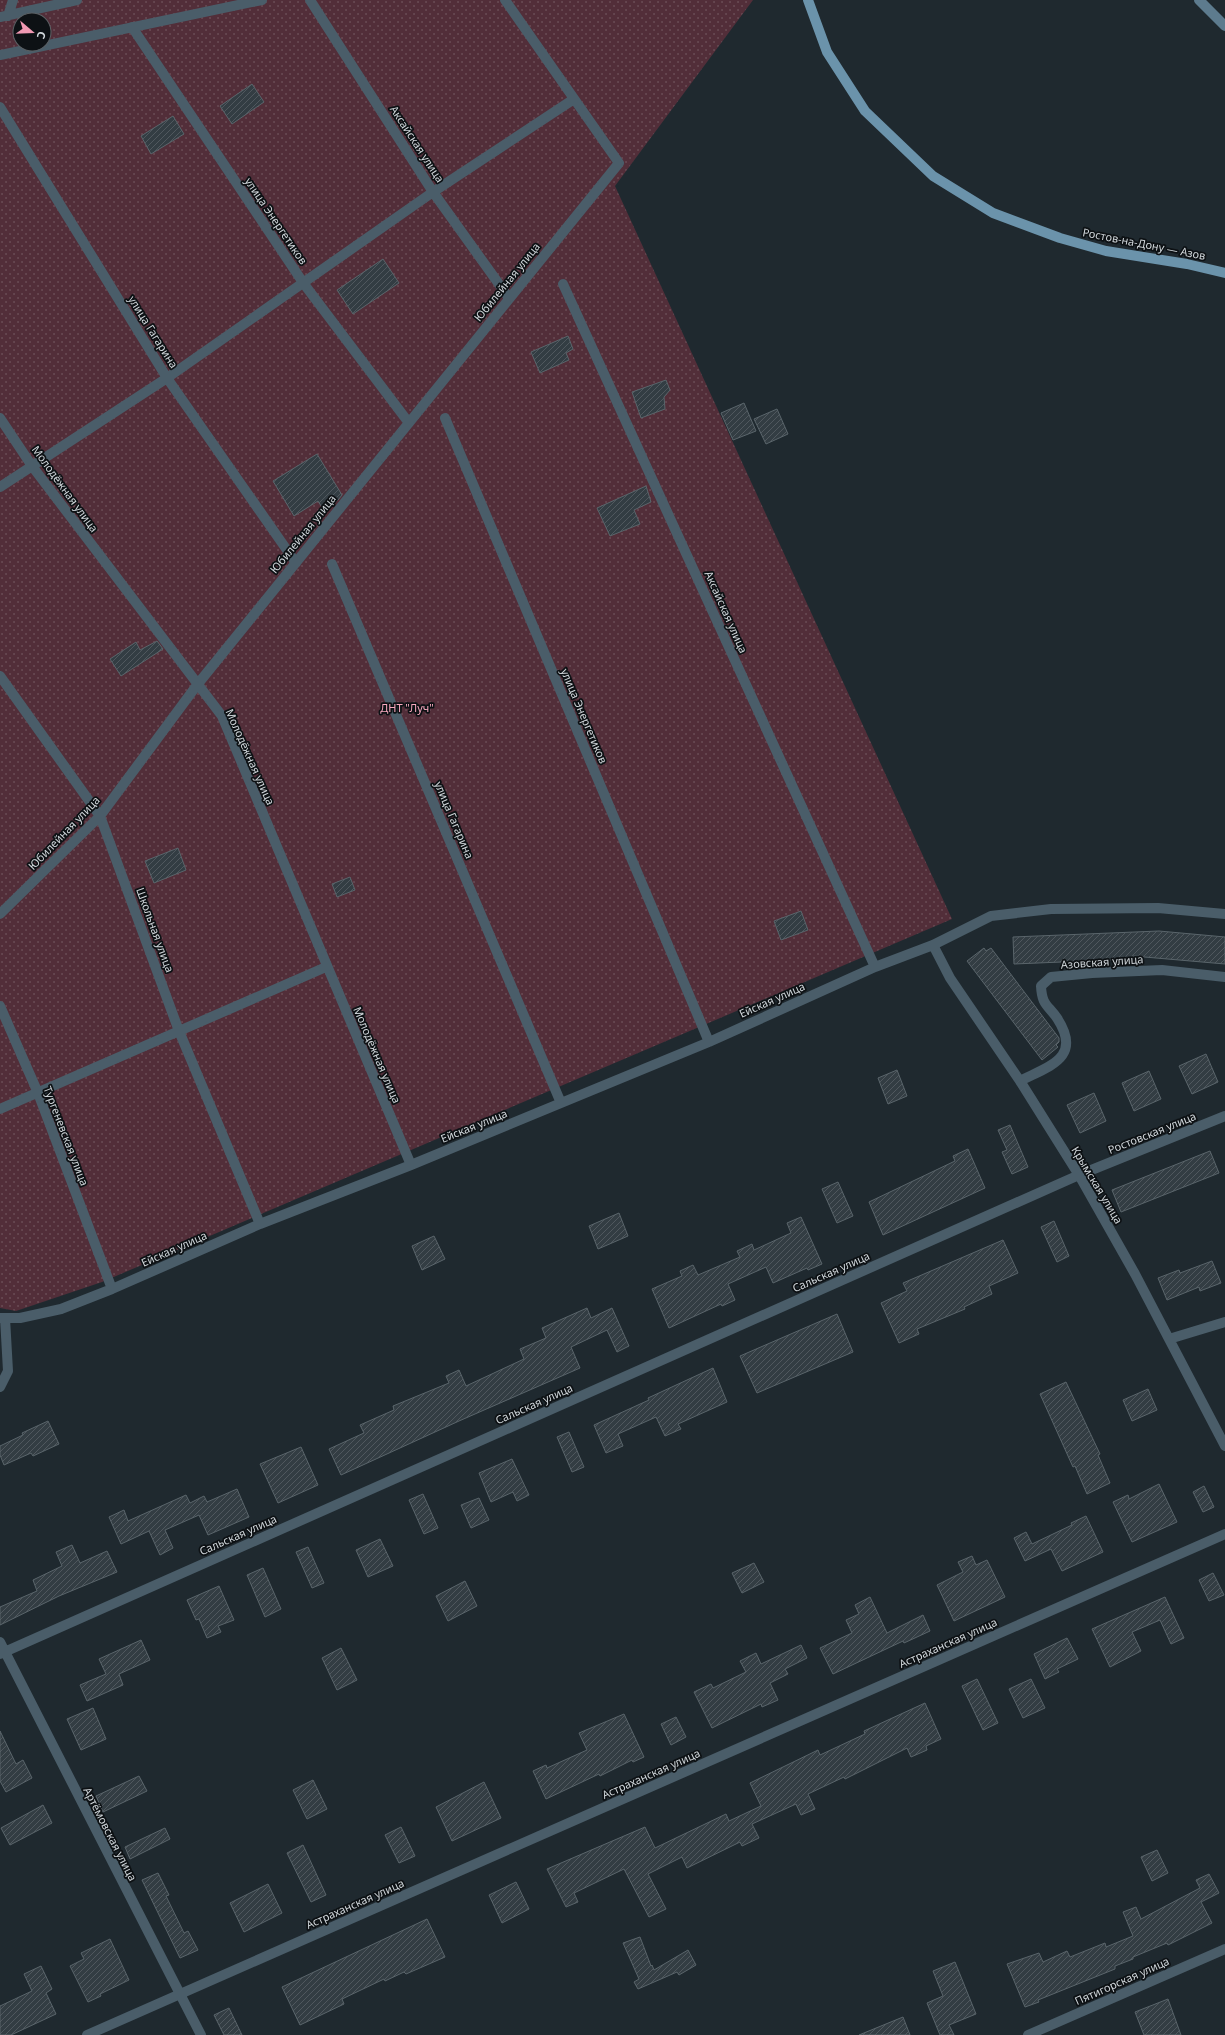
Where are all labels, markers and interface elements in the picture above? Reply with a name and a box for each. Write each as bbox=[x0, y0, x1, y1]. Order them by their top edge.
north arrow bbox=[12, 12, 52, 52]
text: С bbox=[34, 30, 50, 41]
street label: Аксайская улица bbox=[387, 103, 448, 185]
street label: улица Энергетиков bbox=[242, 174, 311, 267]
street label: Ростов-на-Дону — Азов bbox=[1081, 224, 1207, 263]
street label: Юбилейная улица bbox=[470, 239, 543, 324]
street label: улица Гагарина bbox=[125, 293, 182, 371]
street label: Молодёжная улица bbox=[29, 442, 102, 535]
street label: Юбилейная улица bbox=[266, 491, 339, 576]
street label: Аксайская улица bbox=[702, 568, 751, 655]
street label: улица Энергетиков bbox=[558, 666, 611, 766]
park label: ДНТ "Луч" bbox=[380, 700, 434, 715]
street label: Молодёжная улица bbox=[223, 706, 278, 807]
street label: улица Гагарина bbox=[431, 779, 478, 861]
street label: Юбилейная улица bbox=[25, 793, 103, 873]
street label: Школьная улица bbox=[133, 885, 178, 974]
street label: Азовская улица bbox=[1060, 951, 1144, 972]
street label: Ейская улица bbox=[737, 978, 807, 1021]
street label: Молодёжная улица bbox=[350, 1004, 405, 1105]
street label: Тургеневская улица bbox=[41, 1084, 92, 1188]
street label: Ейская улица bbox=[438, 1105, 509, 1146]
street label: Ростовская улица bbox=[1106, 1108, 1198, 1157]
street label: Крымская улица bbox=[1068, 1143, 1126, 1226]
street label: Ейская улица bbox=[139, 1227, 209, 1270]
street label: Сальская улица bbox=[790, 1248, 872, 1295]
street label: Сальская улица bbox=[493, 1380, 575, 1427]
street label: Сальская улица bbox=[197, 1511, 279, 1558]
street label: Астраханская улица bbox=[896, 1614, 999, 1671]
street label: Астраханская улица bbox=[599, 1745, 702, 1802]
street label: Артёмовская улица bbox=[80, 1784, 141, 1883]
street label: Астраханская улица bbox=[303, 1875, 406, 1932]
street label: Пятигорская улица bbox=[1072, 1953, 1171, 2008]

